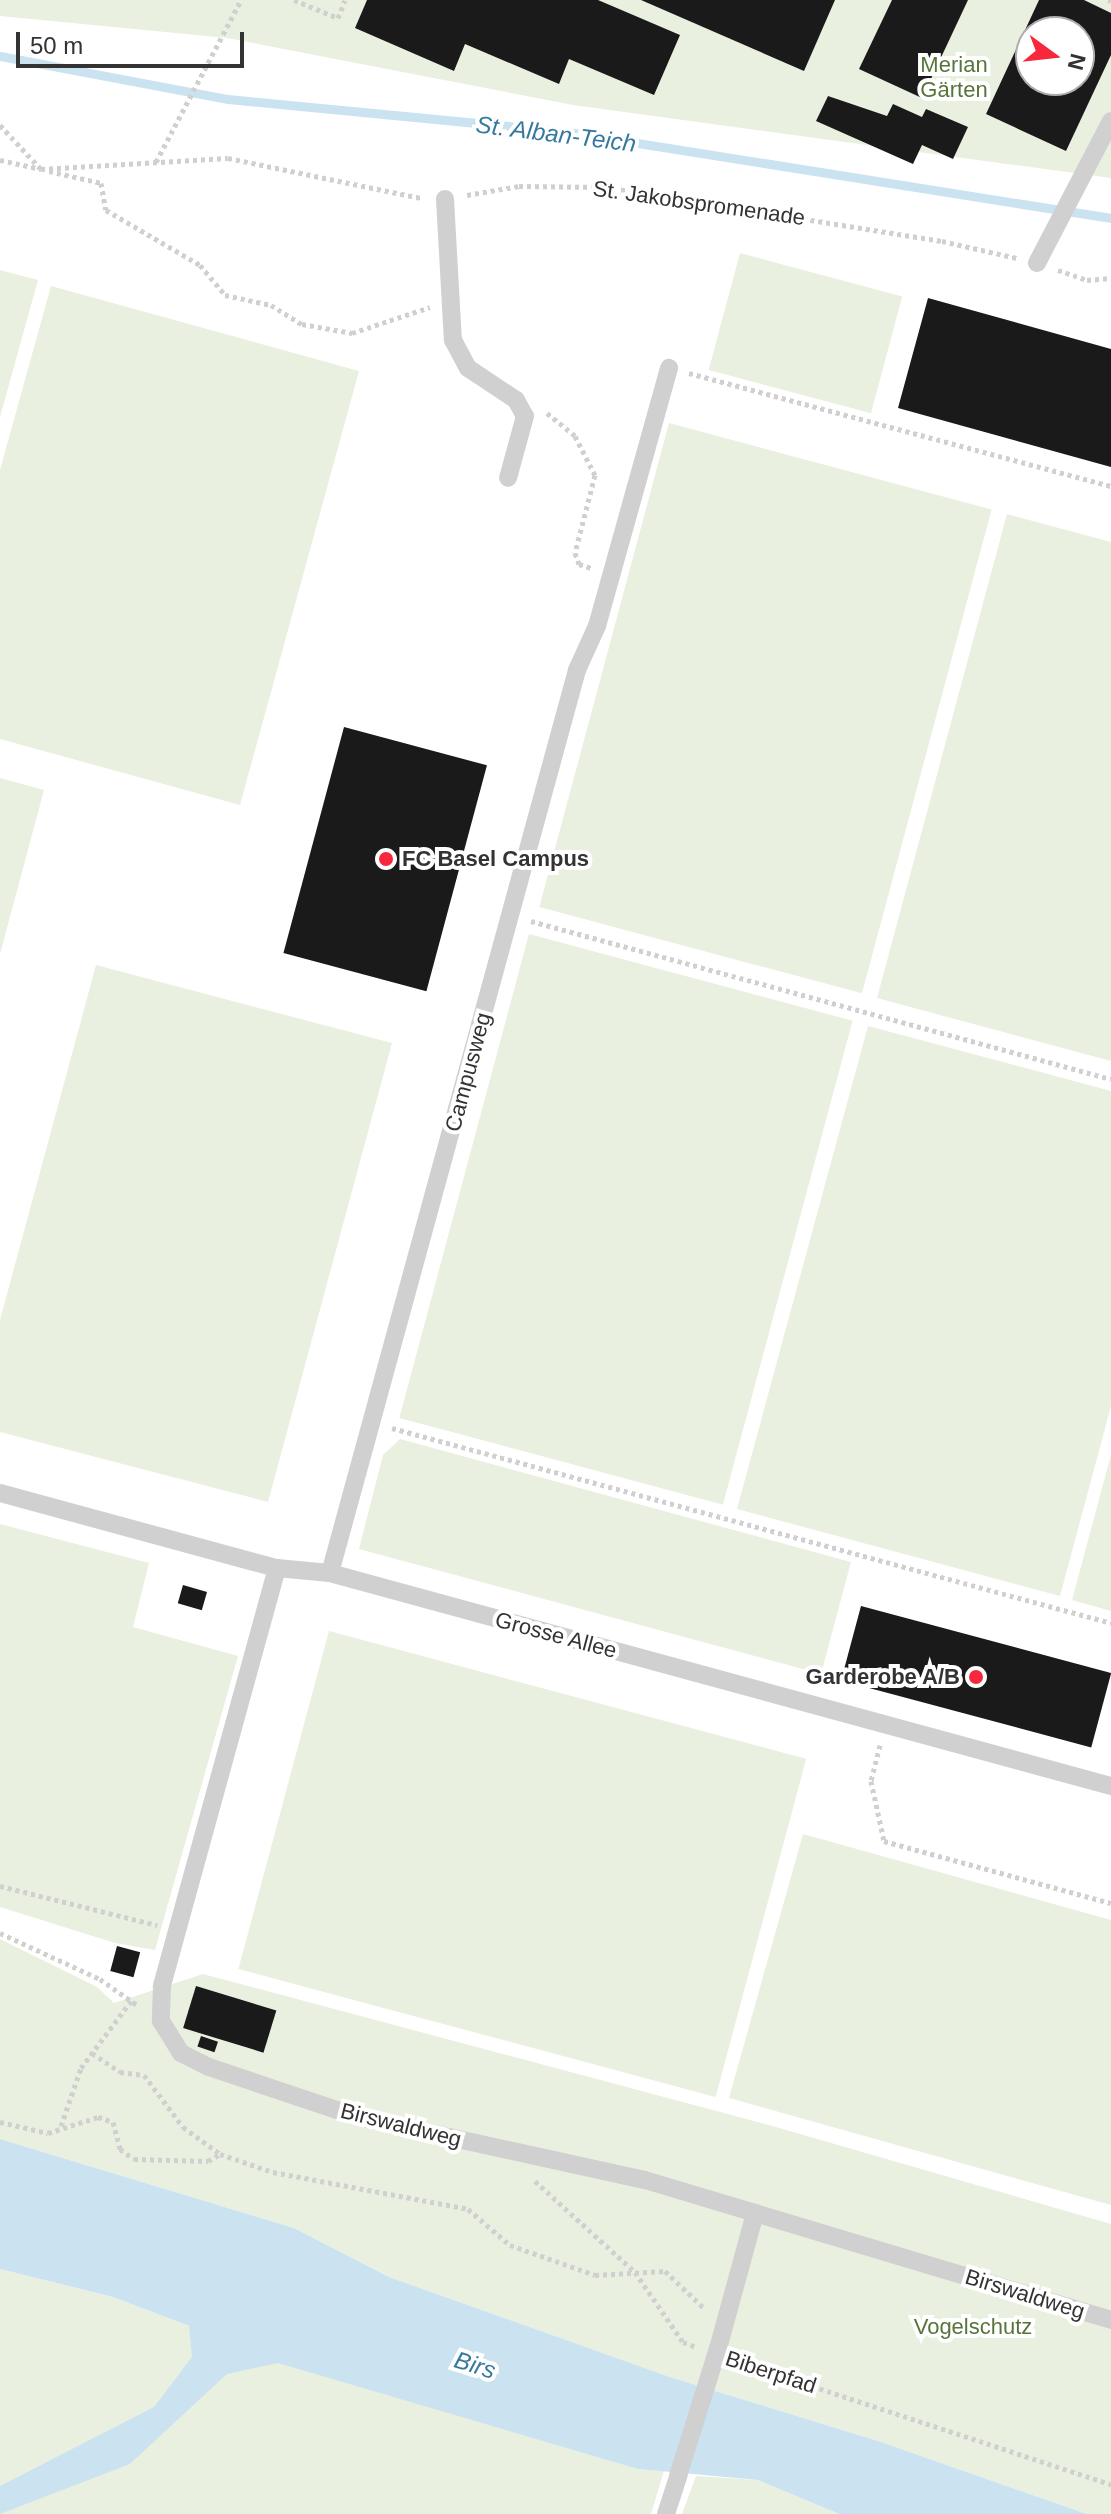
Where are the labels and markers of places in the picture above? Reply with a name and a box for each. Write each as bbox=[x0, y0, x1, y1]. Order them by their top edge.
place label: FC Basel Campus bbox=[402, 846, 589, 872]
marker: FC Basel Campus bbox=[377, 850, 395, 868]
place label: Garderobe A/B bbox=[805, 1664, 960, 1690]
marker: Garderobe A/B bbox=[967, 1668, 985, 1686]

